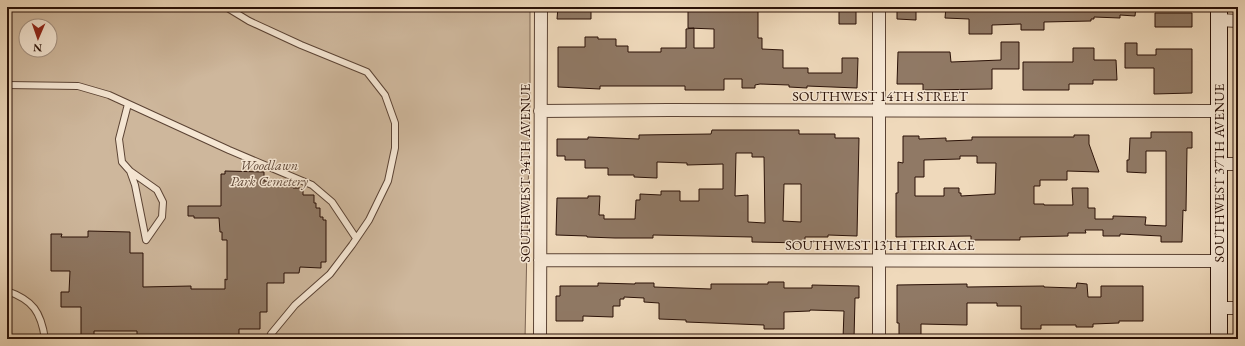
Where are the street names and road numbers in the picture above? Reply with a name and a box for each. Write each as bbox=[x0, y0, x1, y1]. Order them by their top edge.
street label: SOUTHWEST 34TH AVENUE bbox=[516, 83, 534, 262]
street label: SOUTHWEST 37TH AVENUE bbox=[1210, 83, 1228, 262]
street label: SOUTHWEST 14TH STREET bbox=[792, 87, 968, 105]
street label: SOUTHWEST 13TH TERRACE bbox=[785, 236, 975, 254]

